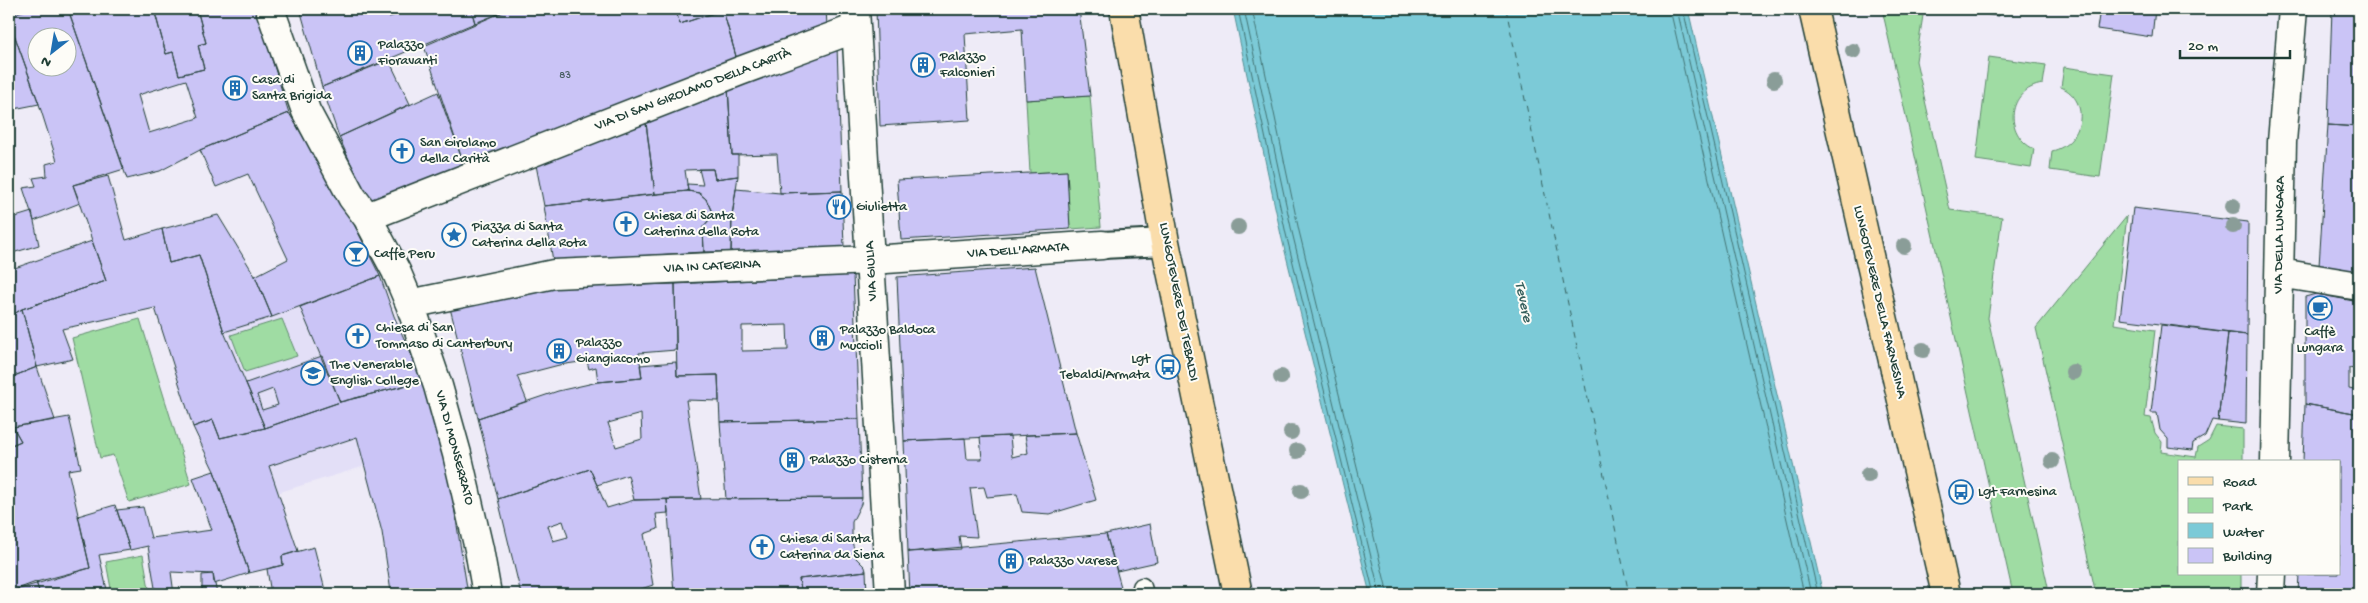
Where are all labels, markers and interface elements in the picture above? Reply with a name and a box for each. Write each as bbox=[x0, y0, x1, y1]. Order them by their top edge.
north arrow bbox=[28, 28, 78, 78]
scale bar bbox=[2180, 28, 2290, 60]
place label: Palazzo Fioravanti bbox=[377, 37, 438, 70]
text: 20 m bbox=[2188, 38, 2218, 56]
building icon: Palazzo Fioravanti bbox=[347, 40, 373, 66]
street label: VIA DI SAN GIROLAMO DELLA CARITÀ bbox=[592, 44, 794, 136]
place label: Palazzo Falconieri bbox=[939, 49, 995, 82]
text: N bbox=[38, 51, 55, 71]
building icon: Palazzo Falconieri bbox=[910, 52, 936, 78]
house number: 83 bbox=[559, 70, 571, 82]
place label: Casa di Santa Brigida bbox=[252, 72, 333, 105]
building icon: Casa di Santa Brigida bbox=[222, 75, 248, 101]
place label: San Girolamo della Carità bbox=[420, 135, 496, 168]
church icon: San Girolamo della Carità bbox=[389, 138, 415, 164]
street label: VIA DELLA LUNGARA bbox=[2270, 175, 2290, 295]
restaurant icon: Giulietta bbox=[826, 194, 852, 220]
place label: Giulietta bbox=[856, 199, 908, 216]
street label: LUNGOTEVERE DELLA FARNESINA bbox=[1849, 204, 1910, 401]
place label: Chiesa di Santa Caterina della Rota bbox=[644, 208, 760, 241]
church icon: Chiesa di Santa Caterina della Rota bbox=[613, 211, 639, 237]
place label: Piazza di Santa Caterina della Rota bbox=[471, 219, 588, 252]
street label: LUNGOTEVERE DEI TEBALDI bbox=[1154, 221, 1202, 383]
place icon: Piazza di Santa Caterina della Rota bbox=[441, 222, 467, 248]
street label: VIA DELL'ARMATA bbox=[966, 239, 1070, 263]
street label: VIA GIULIA bbox=[862, 240, 882, 302]
bar icon: Caffe Peru bbox=[343, 241, 369, 267]
place label: Caffe Peru bbox=[374, 246, 435, 263]
street label: VIA IN CATERINA bbox=[662, 256, 761, 278]
water label: Tevere bbox=[1510, 280, 1536, 325]
cafe icon: Caffè Lungara bbox=[2307, 295, 2333, 321]
place label: Chiesa di San Tommaso di Canterbury bbox=[375, 320, 512, 353]
place label: Palazzo Baldoca Muccioli bbox=[839, 322, 937, 355]
church icon: Chiesa di San Tommaso di Canterbury bbox=[345, 323, 371, 349]
place label: Caffè Lungara bbox=[2297, 324, 2345, 357]
building icon: Palazzo Baldoca Muccioli bbox=[809, 325, 835, 351]
place label: Palazzo Giangiacomo bbox=[575, 335, 650, 368]
building icon: Palazzo Giangiacomo bbox=[546, 338, 572, 364]
place label: Lgt Tebaldi/Armata bbox=[1059, 351, 1151, 384]
bus stop icon: Lgt Tebaldi/Armata bbox=[1155, 354, 1181, 380]
place label: The Venerable English College bbox=[329, 357, 420, 390]
school or university icon: The Venerable English College bbox=[300, 360, 326, 386]
street label: VIA DI MONSERRATO bbox=[430, 388, 478, 508]
building icon: Palazzo Cisterna bbox=[779, 447, 805, 473]
place label: Palazzo Cisterna bbox=[809, 452, 909, 469]
legend bbox=[2178, 460, 2340, 576]
text: Road bbox=[2223, 474, 2257, 492]
bus stop icon: Lgt Farnesina bbox=[1948, 479, 1974, 505]
place label: Lgt Farnesina bbox=[1978, 484, 2058, 501]
text: Park bbox=[2222, 498, 2253, 516]
text: Water bbox=[2223, 524, 2265, 542]
place label: Chiesa di Santa Caterina da Siena bbox=[780, 531, 886, 564]
church icon: Chiesa di Santa Caterina da Siena bbox=[749, 534, 775, 560]
building icon: Palazzo Varese bbox=[998, 548, 1024, 574]
text: Building bbox=[2222, 548, 2272, 566]
place label: Palazzo Varese bbox=[1027, 553, 1118, 570]

